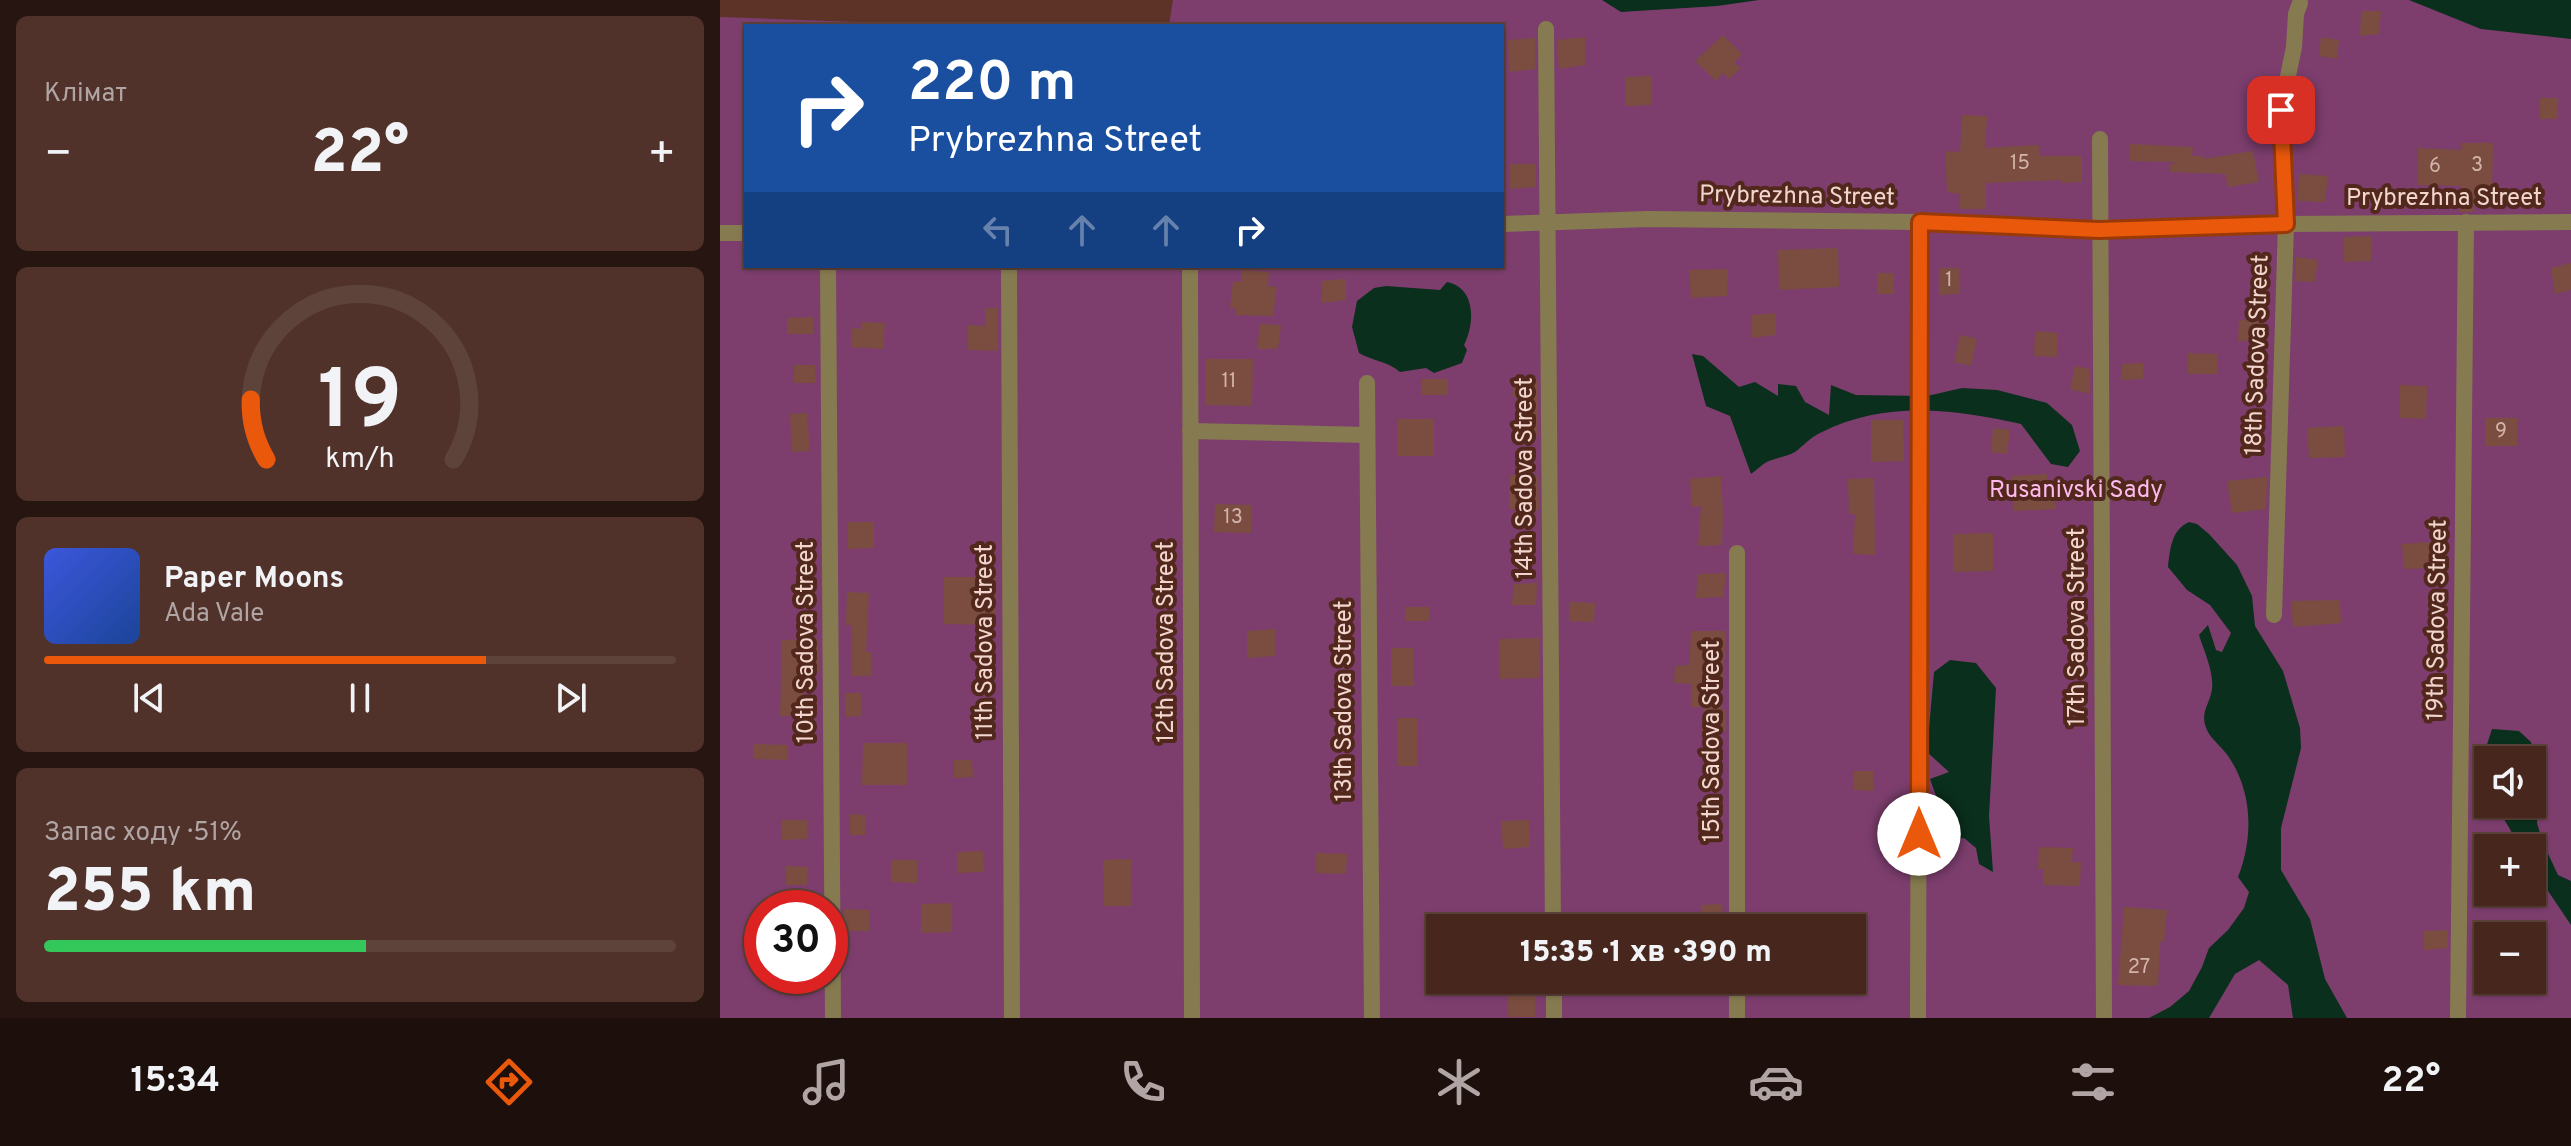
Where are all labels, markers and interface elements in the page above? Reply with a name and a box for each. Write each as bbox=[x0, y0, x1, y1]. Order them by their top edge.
text: 220 m bbox=[908, 50, 1076, 120]
icon: right bbox=[776, 56, 880, 160]
pin bbox=[2247, 76, 2315, 144]
text: Клімат bbox=[44, 78, 127, 111]
icon: arrive bbox=[2259, 88, 2303, 132]
text: 22° bbox=[311, 118, 409, 194]
text: Prybrezhna Street bbox=[908, 119, 1202, 165]
text: − bbox=[44, 128, 72, 184]
text: + bbox=[648, 128, 676, 184]
house number: 15 bbox=[2010, 151, 2030, 177]
house number: 3 bbox=[2471, 153, 2483, 179]
house number: 6 bbox=[2429, 154, 2441, 180]
street label: Prybrezhna Street bbox=[1699, 180, 1895, 214]
street label: Prybrezhna Street bbox=[2346, 184, 2542, 214]
icon: left bbox=[976, 208, 1020, 252]
icon: ahead bbox=[1060, 208, 1104, 252]
icon: ahead bbox=[1144, 208, 1188, 252]
icon: right bbox=[1228, 208, 1272, 252]
street label: 18th Sadova Street bbox=[2239, 254, 2277, 456]
house number: 1 bbox=[1945, 268, 1953, 294]
text: 19 bbox=[318, 352, 402, 457]
house number: 11 bbox=[1222, 369, 1236, 395]
street label: 14th Sadova Street bbox=[1511, 377, 1541, 579]
house number: 9 bbox=[2495, 419, 2507, 445]
text: km/h bbox=[325, 442, 395, 478]
park label: Rusanivski Sady bbox=[1989, 476, 2163, 506]
house number: 13 bbox=[1223, 505, 1243, 531]
street label: 19th Sadova Street bbox=[2421, 519, 2455, 721]
street label: 17th Sadova Street bbox=[2063, 528, 2093, 726]
street label: 10th Sadova Street bbox=[792, 541, 822, 743]
street label: 12th Sadova Street bbox=[1152, 541, 1182, 743]
street label: 11th Sadova Street bbox=[971, 544, 1001, 740]
text: Paper Moons bbox=[164, 561, 344, 598]
text: Ada Vale bbox=[164, 598, 264, 631]
street label: 13th Sadova Street bbox=[1330, 601, 1360, 801]
street label: 15th Sadova Street bbox=[1698, 640, 1728, 842]
icon: previous bbox=[127, 676, 171, 720]
icon: pause bbox=[338, 676, 382, 720]
icon: next bbox=[549, 676, 593, 720]
map controls bbox=[2474, 746, 2546, 994]
button: sound bbox=[2474, 746, 2546, 818]
position arrow bbox=[1877, 792, 1961, 876]
text: Запас ходу · 51% bbox=[44, 817, 242, 850]
button: + bbox=[2474, 834, 2546, 906]
text: 255 km bbox=[44, 857, 256, 933]
speed limit sign: 30 bbox=[744, 890, 848, 994]
button: − bbox=[2474, 922, 2546, 994]
text: 15:35 · 1 хв · 390 m bbox=[1520, 935, 1772, 972]
house number: 27 bbox=[2128, 955, 2150, 981]
icon: directions bbox=[481, 1054, 537, 1110]
icon: music bbox=[798, 1054, 854, 1110]
icon: phone bbox=[1115, 1054, 1171, 1110]
icon: climate bbox=[1431, 1054, 1487, 1110]
icon: car bbox=[1748, 1054, 1804, 1110]
icon: filters bbox=[2065, 1054, 2121, 1110]
text: 15:34 bbox=[130, 1059, 220, 1105]
text: 22° bbox=[2382, 1059, 2441, 1105]

